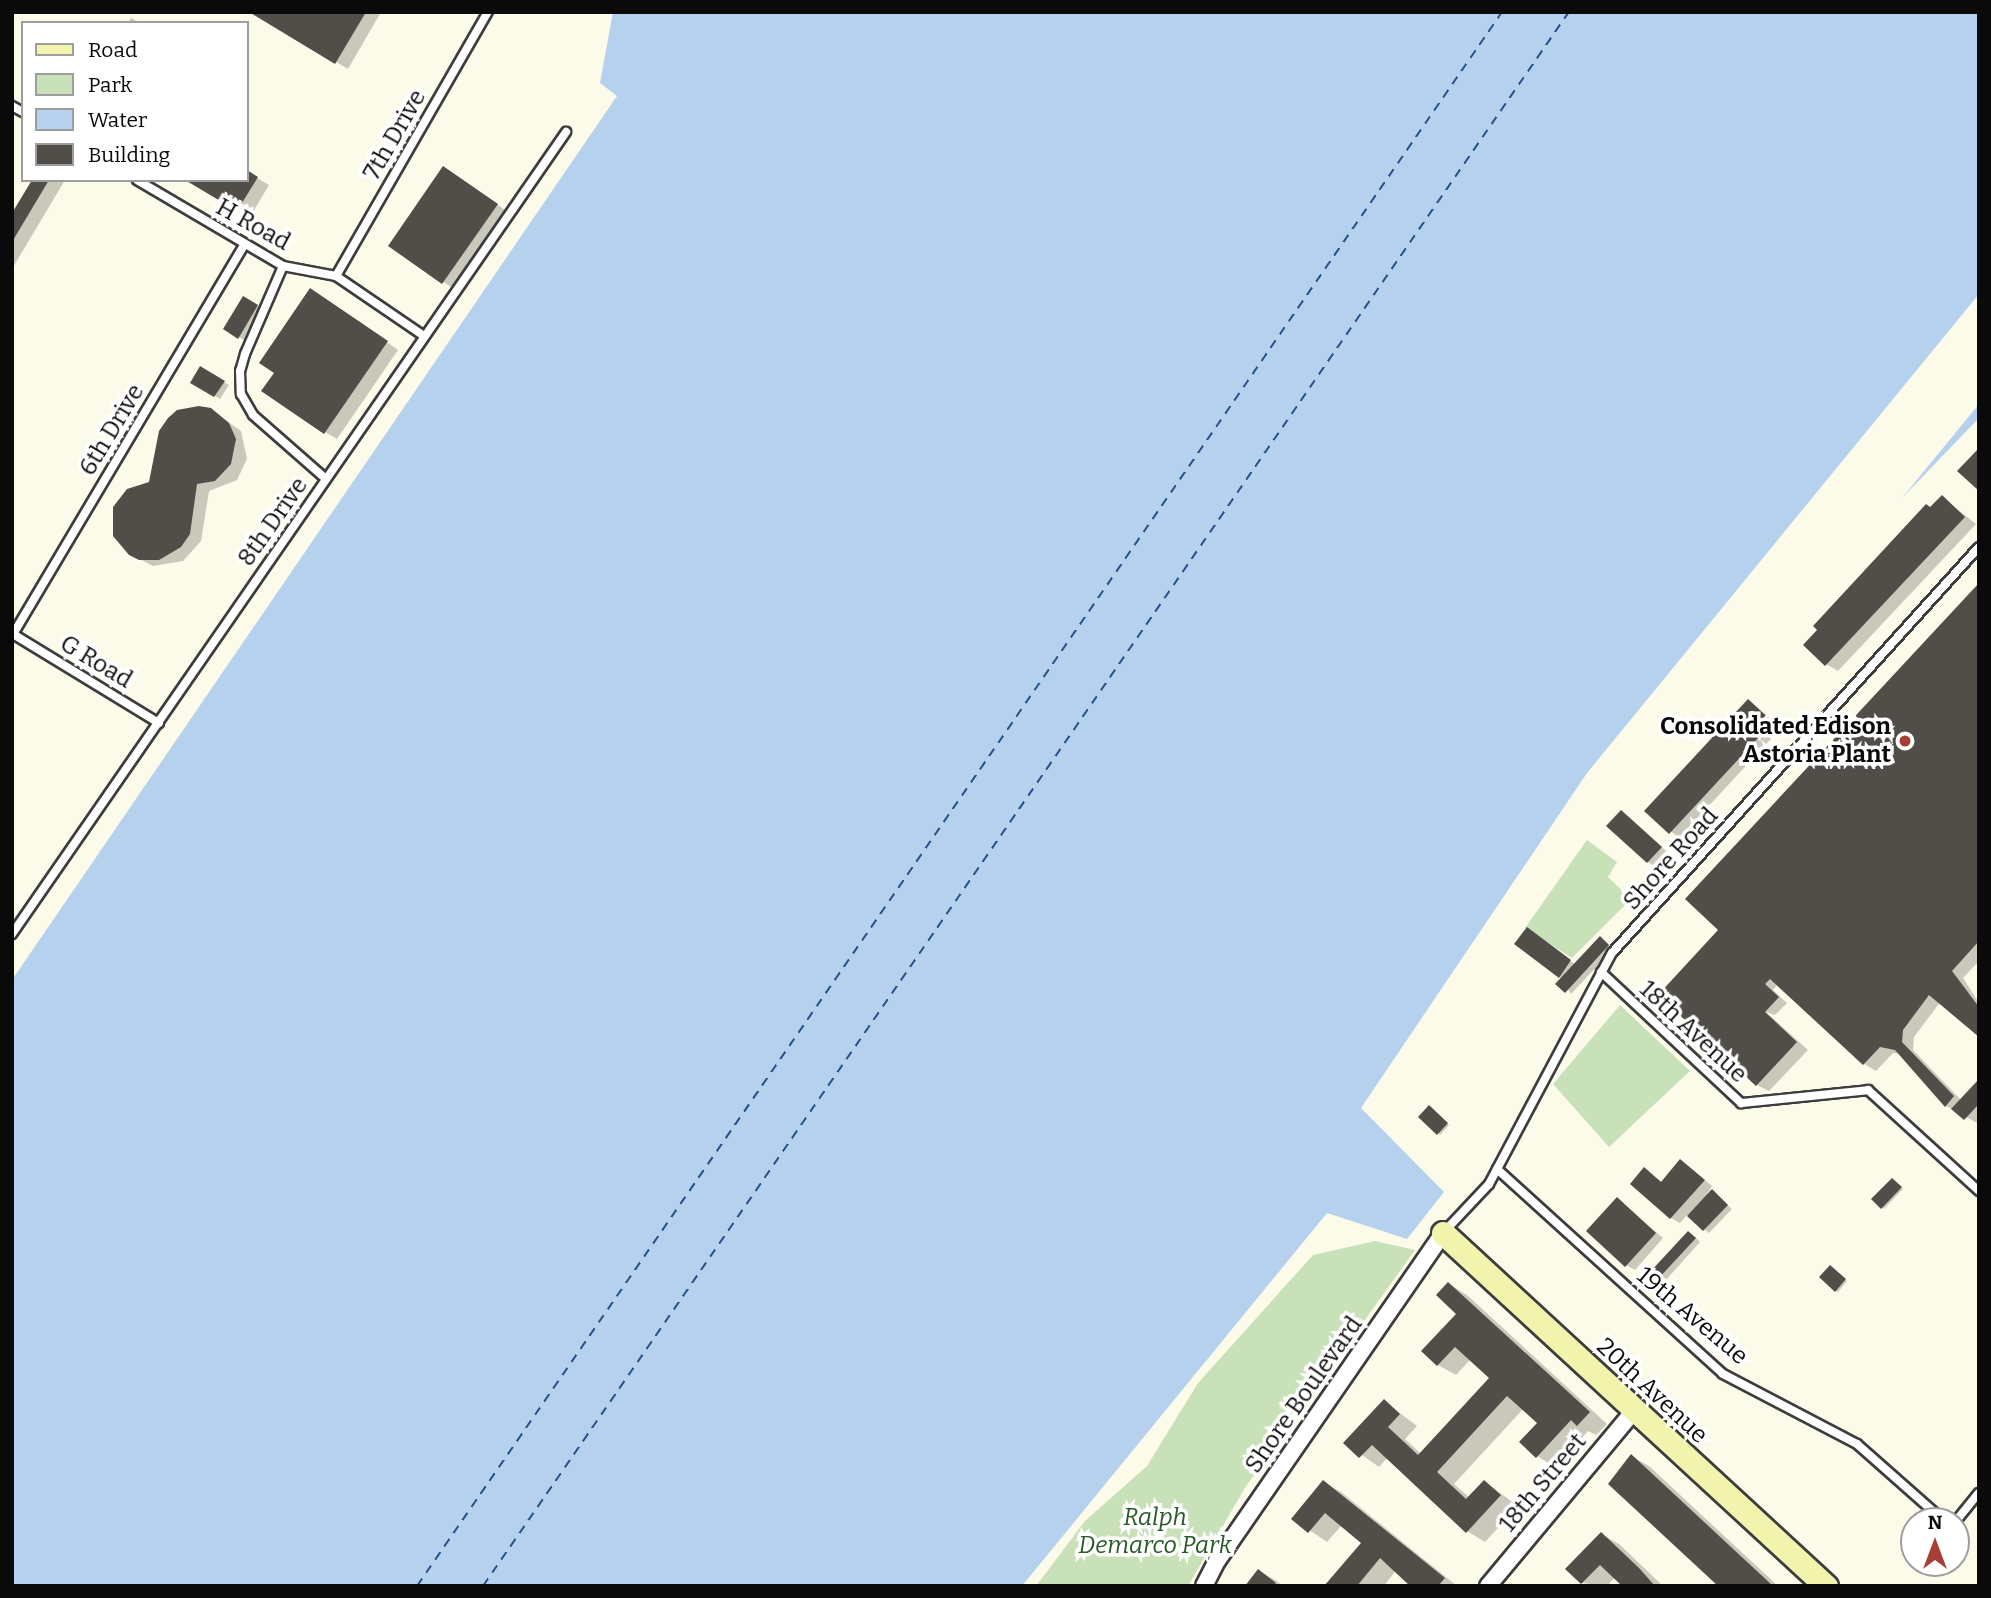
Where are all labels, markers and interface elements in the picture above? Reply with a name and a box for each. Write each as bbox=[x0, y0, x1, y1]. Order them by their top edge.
legend bbox=[21, 21, 248, 182]
text: Road bbox=[88, 37, 137, 63]
text: Park bbox=[88, 72, 132, 98]
street label: 7th Drive bbox=[358, 85, 432, 185]
text: Water bbox=[88, 107, 147, 133]
text: Building bbox=[88, 142, 170, 168]
street label: H Road bbox=[211, 193, 295, 257]
street label: 6th Drive bbox=[74, 379, 150, 481]
street label: 8th Drive bbox=[232, 472, 314, 572]
street label: G Road bbox=[55, 629, 137, 695]
place label: Consolidated Edison Astoria Plant bbox=[1660, 713, 1891, 769]
marker: Consolidated Edison Astoria Plant bbox=[1897, 733, 1913, 749]
street label: Shore Road bbox=[1618, 802, 1724, 916]
street label: 18th Avenue bbox=[1633, 975, 1753, 1089]
street label: 19th Avenue bbox=[1631, 1261, 1753, 1371]
street label: Shore Boulevard bbox=[1239, 1311, 1369, 1479]
street label: 20th Avenue bbox=[1591, 1332, 1713, 1450]
street label: 18th Street bbox=[1493, 1428, 1593, 1538]
park label: Ralph Demarco Park bbox=[1078, 1504, 1232, 1560]
north arrow bbox=[1900, 1507, 1970, 1577]
text: N bbox=[1928, 1511, 1942, 1534]

